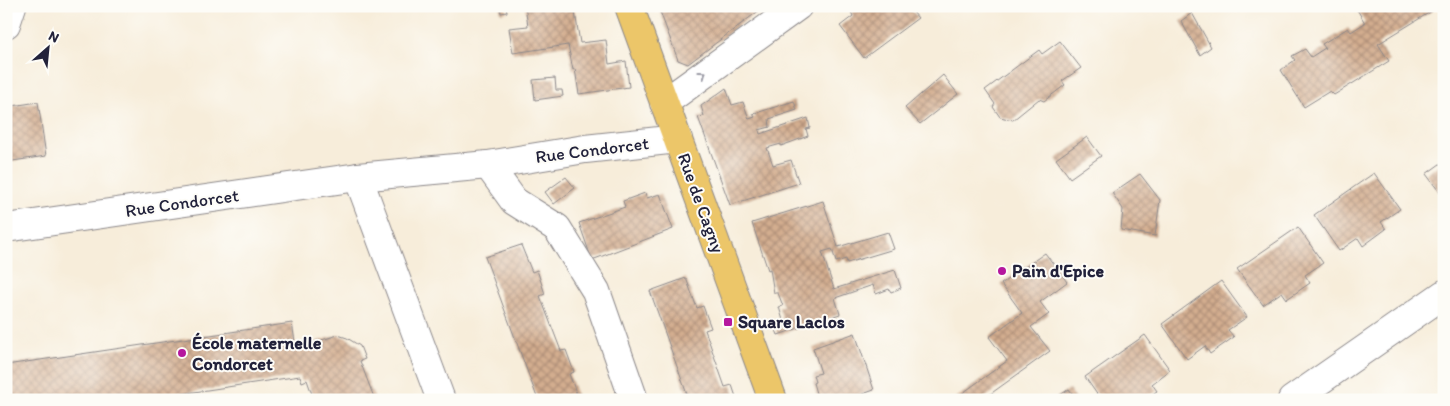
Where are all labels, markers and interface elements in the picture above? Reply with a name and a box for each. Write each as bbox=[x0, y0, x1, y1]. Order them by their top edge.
north arrow bbox=[22, 22, 72, 72]
text: N bbox=[46, 27, 62, 47]
one-way arrow bbox=[698, 71, 707, 81]
street label: Rue Condorcet bbox=[534, 132, 650, 168]
street label: Rue de Cagny bbox=[673, 150, 729, 257]
street label: Rue Condorcet bbox=[124, 184, 240, 222]
place label: Pain d'Epice bbox=[1012, 260, 1104, 282]
marker: Pain d'Epice bbox=[996, 265, 1008, 277]
place label: Square Laclos bbox=[738, 311, 845, 333]
marker: Square Laclos bbox=[722, 316, 734, 328]
place label: École maternelle Condorcet bbox=[192, 332, 322, 375]
marker: École maternelle Condorcet bbox=[176, 347, 188, 359]

